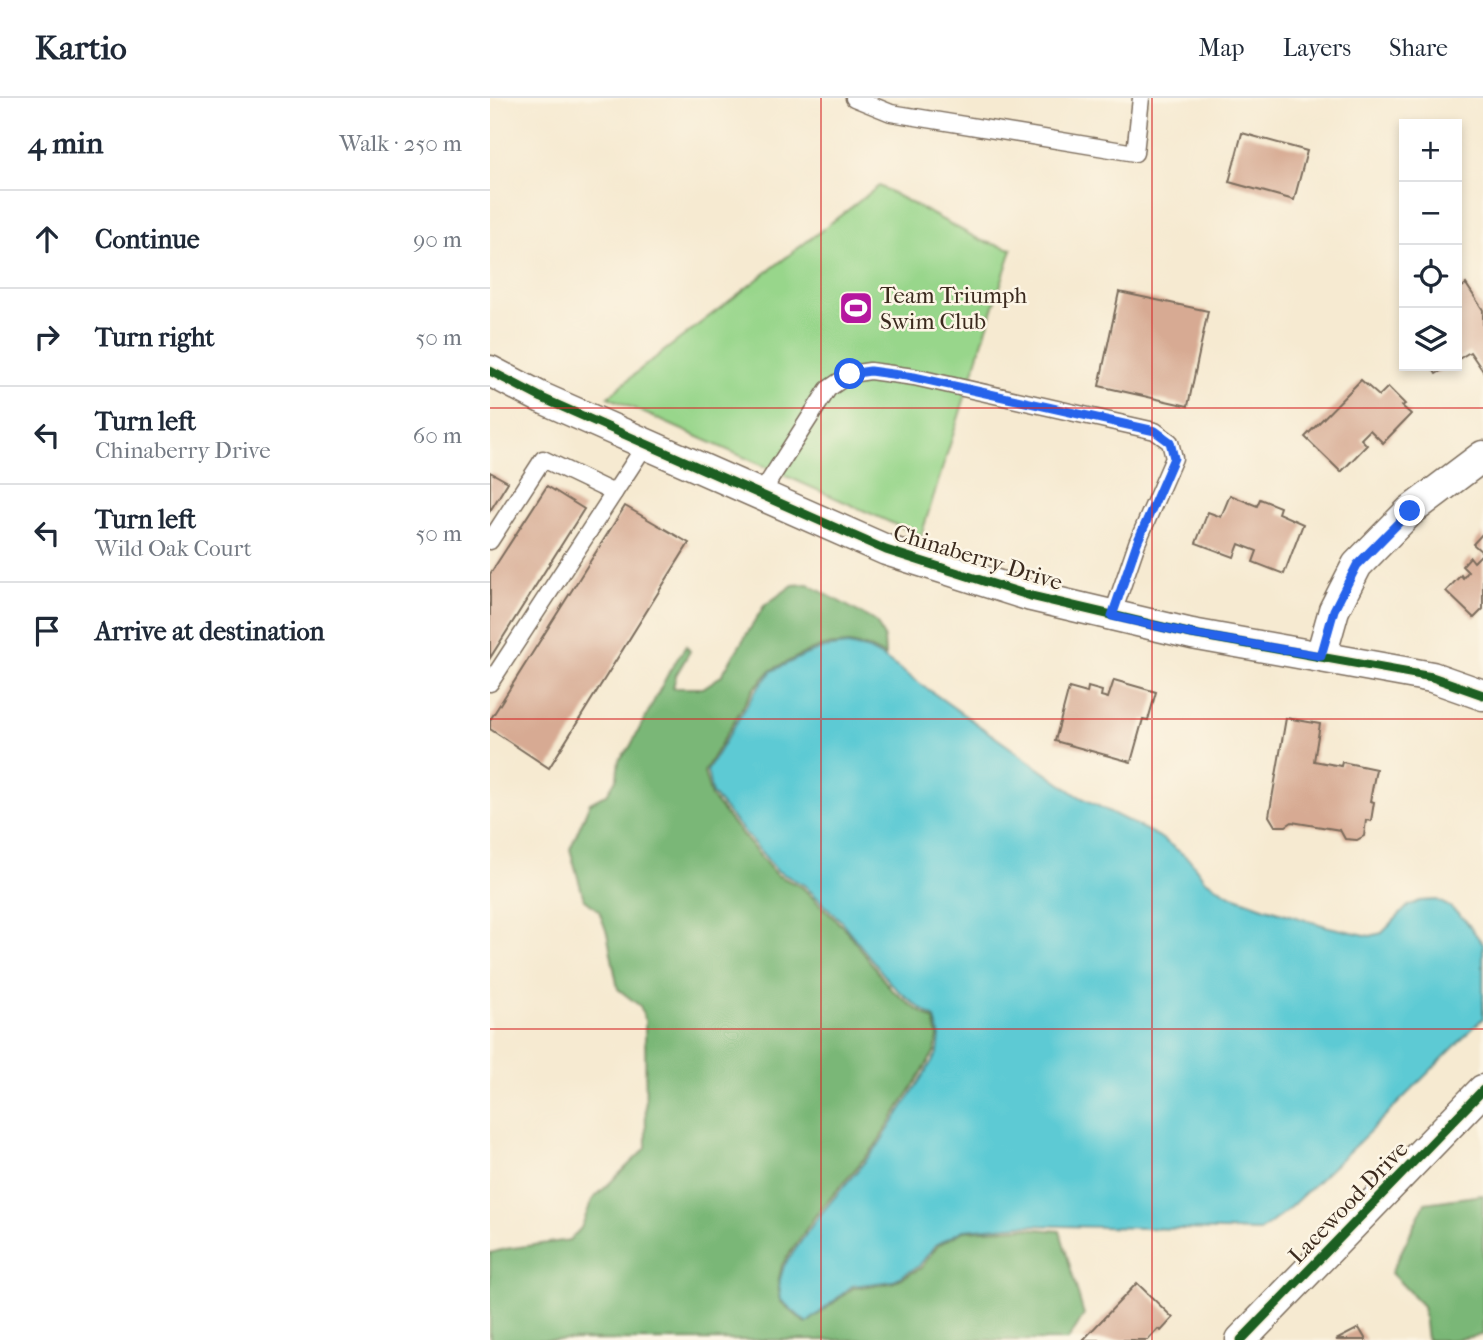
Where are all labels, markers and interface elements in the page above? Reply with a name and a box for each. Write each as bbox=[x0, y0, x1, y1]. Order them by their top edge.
text: Kartio bbox=[35, 29, 127, 68]
text: Map bbox=[1199, 34, 1245, 62]
text: Layers bbox=[1283, 34, 1351, 62]
text: Share bbox=[1389, 34, 1448, 62]
map controls bbox=[1399, 119, 1462, 371]
button: + bbox=[1399, 119, 1462, 182]
text: 4 min bbox=[28, 126, 103, 161]
text: Walk · 250 m bbox=[339, 130, 462, 157]
button: − bbox=[1399, 182, 1462, 245]
icon: ahead bbox=[28, 220, 66, 258]
text: Continue bbox=[95, 224, 200, 255]
text: 90 m bbox=[413, 226, 462, 253]
button: locate bbox=[1399, 245, 1462, 308]
place label: Team Triumph Swim Club bbox=[880, 282, 1027, 335]
sports icon: Team Triumph Swim Club bbox=[837, 289, 875, 327]
button: layers bbox=[1399, 308, 1462, 371]
icon: right bbox=[28, 318, 66, 356]
text: Turn right bbox=[95, 322, 215, 353]
text: 50 m bbox=[415, 324, 462, 351]
route start bbox=[834, 358, 865, 389]
text: Turn left bbox=[95, 406, 196, 437]
icon: left bbox=[28, 416, 66, 454]
text: 60 m bbox=[413, 422, 462, 449]
text: Chinaberry Drive bbox=[95, 437, 271, 464]
route end bbox=[1394, 495, 1425, 526]
text: Turn left bbox=[95, 504, 196, 535]
icon: left bbox=[28, 514, 66, 552]
street label: Chinaberry Drive bbox=[890, 519, 1066, 596]
text: 50 m bbox=[415, 520, 462, 547]
text: Wild Oak Court bbox=[95, 535, 252, 562]
icon: arrive bbox=[28, 612, 66, 650]
text: Arrive at destination bbox=[95, 616, 325, 647]
street label: Lacewood Drive bbox=[1283, 1136, 1413, 1269]

